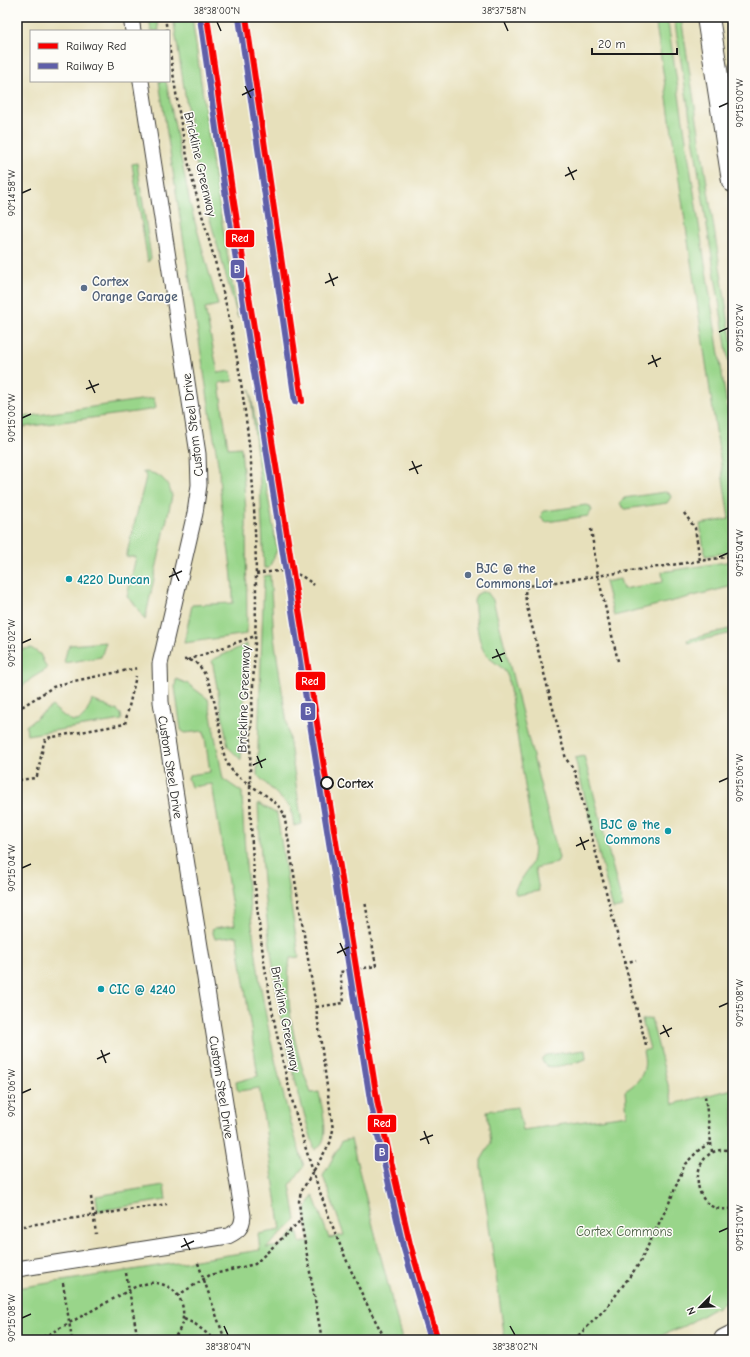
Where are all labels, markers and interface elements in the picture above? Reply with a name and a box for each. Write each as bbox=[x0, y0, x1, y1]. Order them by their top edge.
text: 38°38'00"N bbox=[194, 5, 240, 17]
text: 38°37'58"N bbox=[482, 5, 526, 17]
legend bbox=[30, 30, 170, 82]
scale bar bbox=[592, 30, 677, 56]
text: 20 m bbox=[598, 37, 626, 51]
text: Railway Red bbox=[66, 39, 126, 53]
text: Railway B bbox=[66, 59, 115, 73]
text: 90°15'00"W bbox=[734, 78, 746, 127]
street label: Brickline Greenway bbox=[181, 110, 220, 218]
text: 90°14'58"W bbox=[6, 169, 18, 216]
line badge: Red bbox=[225, 229, 255, 248]
text: Red bbox=[231, 232, 249, 245]
line badge: B bbox=[230, 259, 245, 279]
text: B bbox=[234, 263, 241, 276]
place label: Cortex Orange Garage bbox=[92, 274, 178, 304]
marker: Cortex Orange Garage bbox=[79, 283, 89, 293]
text: 90°15'02"W bbox=[734, 304, 746, 352]
street label: Custom Steel Drive bbox=[179, 372, 206, 477]
text: 90°15'00"W bbox=[6, 393, 18, 442]
text: 90°15'04"W bbox=[734, 529, 746, 577]
place label: BJC @ the Commons Lot bbox=[476, 561, 554, 591]
marker: BJC @ the Commons Lot bbox=[463, 570, 473, 580]
place label: 4220 Duncan bbox=[77, 572, 150, 587]
marker: 4220 Duncan bbox=[64, 574, 74, 584]
text: 90°15'02"W bbox=[6, 619, 18, 667]
street label: Brickline Greenway bbox=[234, 645, 253, 753]
line badge: Red bbox=[295, 671, 326, 691]
text: Red bbox=[301, 675, 319, 688]
line badge: B bbox=[300, 702, 316, 721]
text: B bbox=[305, 705, 312, 718]
street label: Custom Steel Drive bbox=[155, 715, 186, 820]
text: 90°15'06"W bbox=[734, 754, 746, 802]
marker: Cortex bbox=[320, 776, 334, 790]
place label: Cortex bbox=[337, 776, 374, 791]
place label: BJC @ the Commons bbox=[600, 817, 661, 847]
marker: BJC @ the Commons bbox=[663, 826, 673, 836]
text: 90°15'04"W bbox=[6, 844, 18, 892]
street label: Brickline Greenway bbox=[268, 965, 303, 1073]
text: 90°15'08"W bbox=[734, 979, 746, 1027]
place label: CIC @ 4240 bbox=[109, 982, 176, 997]
marker: CIC @ 4240 bbox=[96, 984, 106, 994]
street label: Custom Steel Drive bbox=[206, 1035, 237, 1140]
text: 90°15'06"W bbox=[6, 1069, 18, 1117]
line badge: Red bbox=[367, 1114, 397, 1133]
text: Red bbox=[373, 1117, 391, 1130]
line badge: B bbox=[374, 1143, 389, 1162]
text: B bbox=[379, 1146, 386, 1159]
text: 90°15'10"W bbox=[734, 1204, 746, 1251]
park label: Cortex Commons bbox=[576, 1224, 672, 1239]
north arrow bbox=[680, 1287, 720, 1327]
text: 90°15'08"W bbox=[6, 1294, 18, 1342]
text: N bbox=[684, 1305, 699, 1317]
text: 38°38'04"N bbox=[205, 1341, 251, 1353]
text: 38°38'02"N bbox=[492, 1341, 538, 1353]

